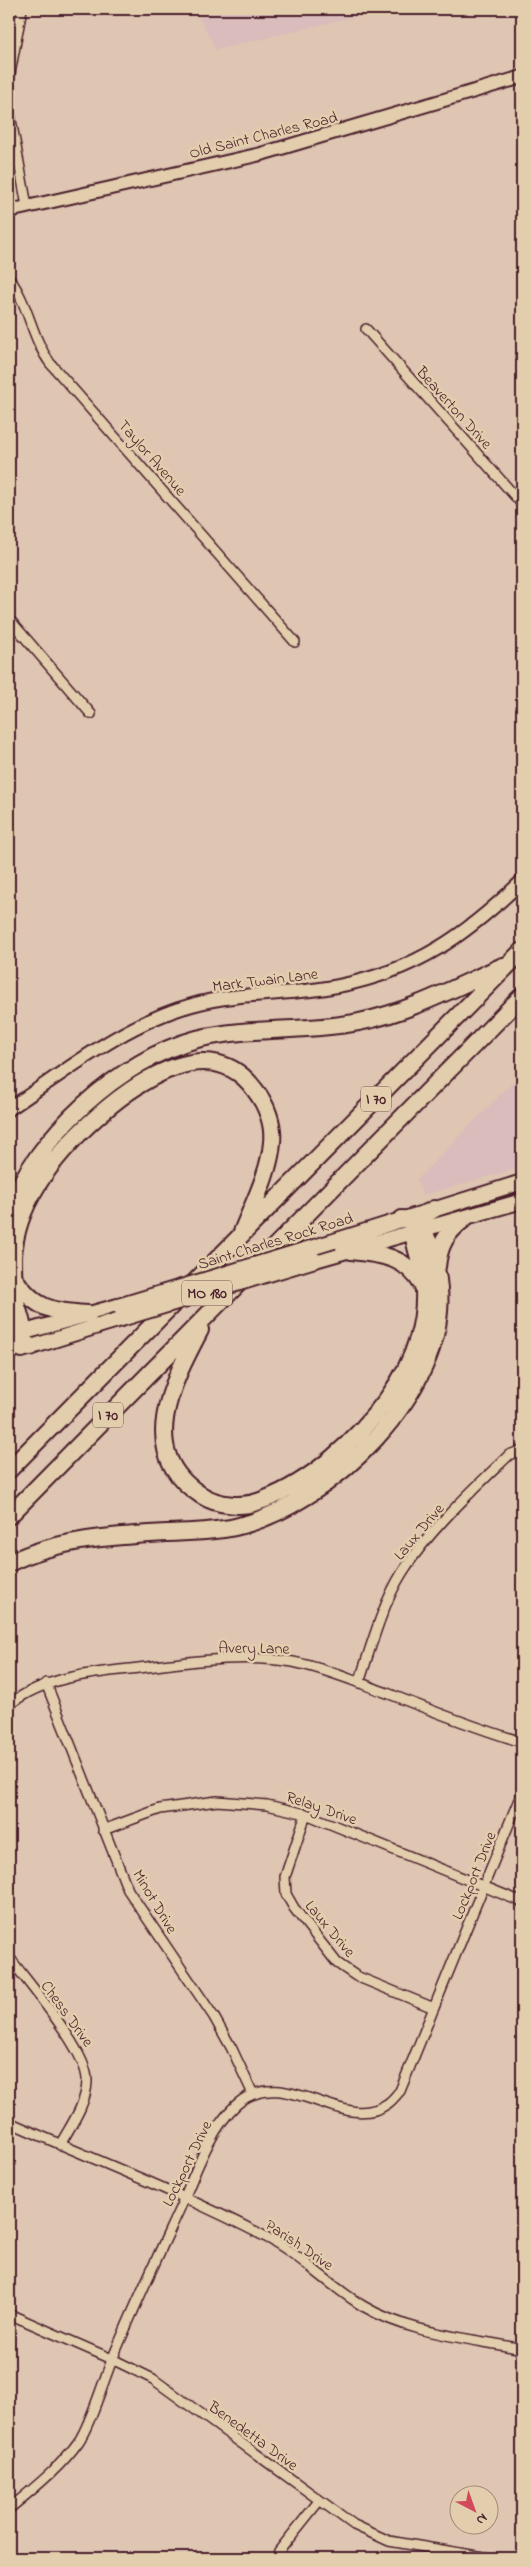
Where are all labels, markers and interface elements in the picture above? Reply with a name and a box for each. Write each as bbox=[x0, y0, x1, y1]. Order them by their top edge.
street label: Old Saint Charles Road bbox=[187, 106, 340, 166]
street label: Beaverton Drive bbox=[409, 361, 498, 456]
street label: Taylor Avenue bbox=[111, 415, 192, 502]
street label: Mark Twain Lane bbox=[211, 963, 320, 999]
road number: I 70 bbox=[361, 1086, 391, 1112]
street label: Saint Charles Rock Road bbox=[195, 1207, 356, 1277]
road number: MO 180 bbox=[182, 1280, 232, 1306]
road number: I 70 bbox=[93, 1402, 123, 1428]
street label: Laux Drive bbox=[388, 1498, 451, 1566]
street label: Avery Lane bbox=[218, 1636, 291, 1662]
street label: Relay Drive bbox=[283, 1786, 361, 1832]
street label: Lockport Drive bbox=[446, 1827, 504, 1923]
street label: Minot Drive bbox=[126, 1865, 183, 1940]
street label: Laux Drive bbox=[298, 1895, 361, 1964]
street label: Chess Drive bbox=[34, 1976, 99, 2053]
street label: Lockport Drive bbox=[157, 2116, 219, 2211]
street label: Parish Drive bbox=[260, 2214, 339, 2278]
street label: Benedetta Drive bbox=[202, 2395, 303, 2478]
north arrow bbox=[448, 2484, 498, 2534]
text: N bbox=[471, 2508, 492, 2530]

